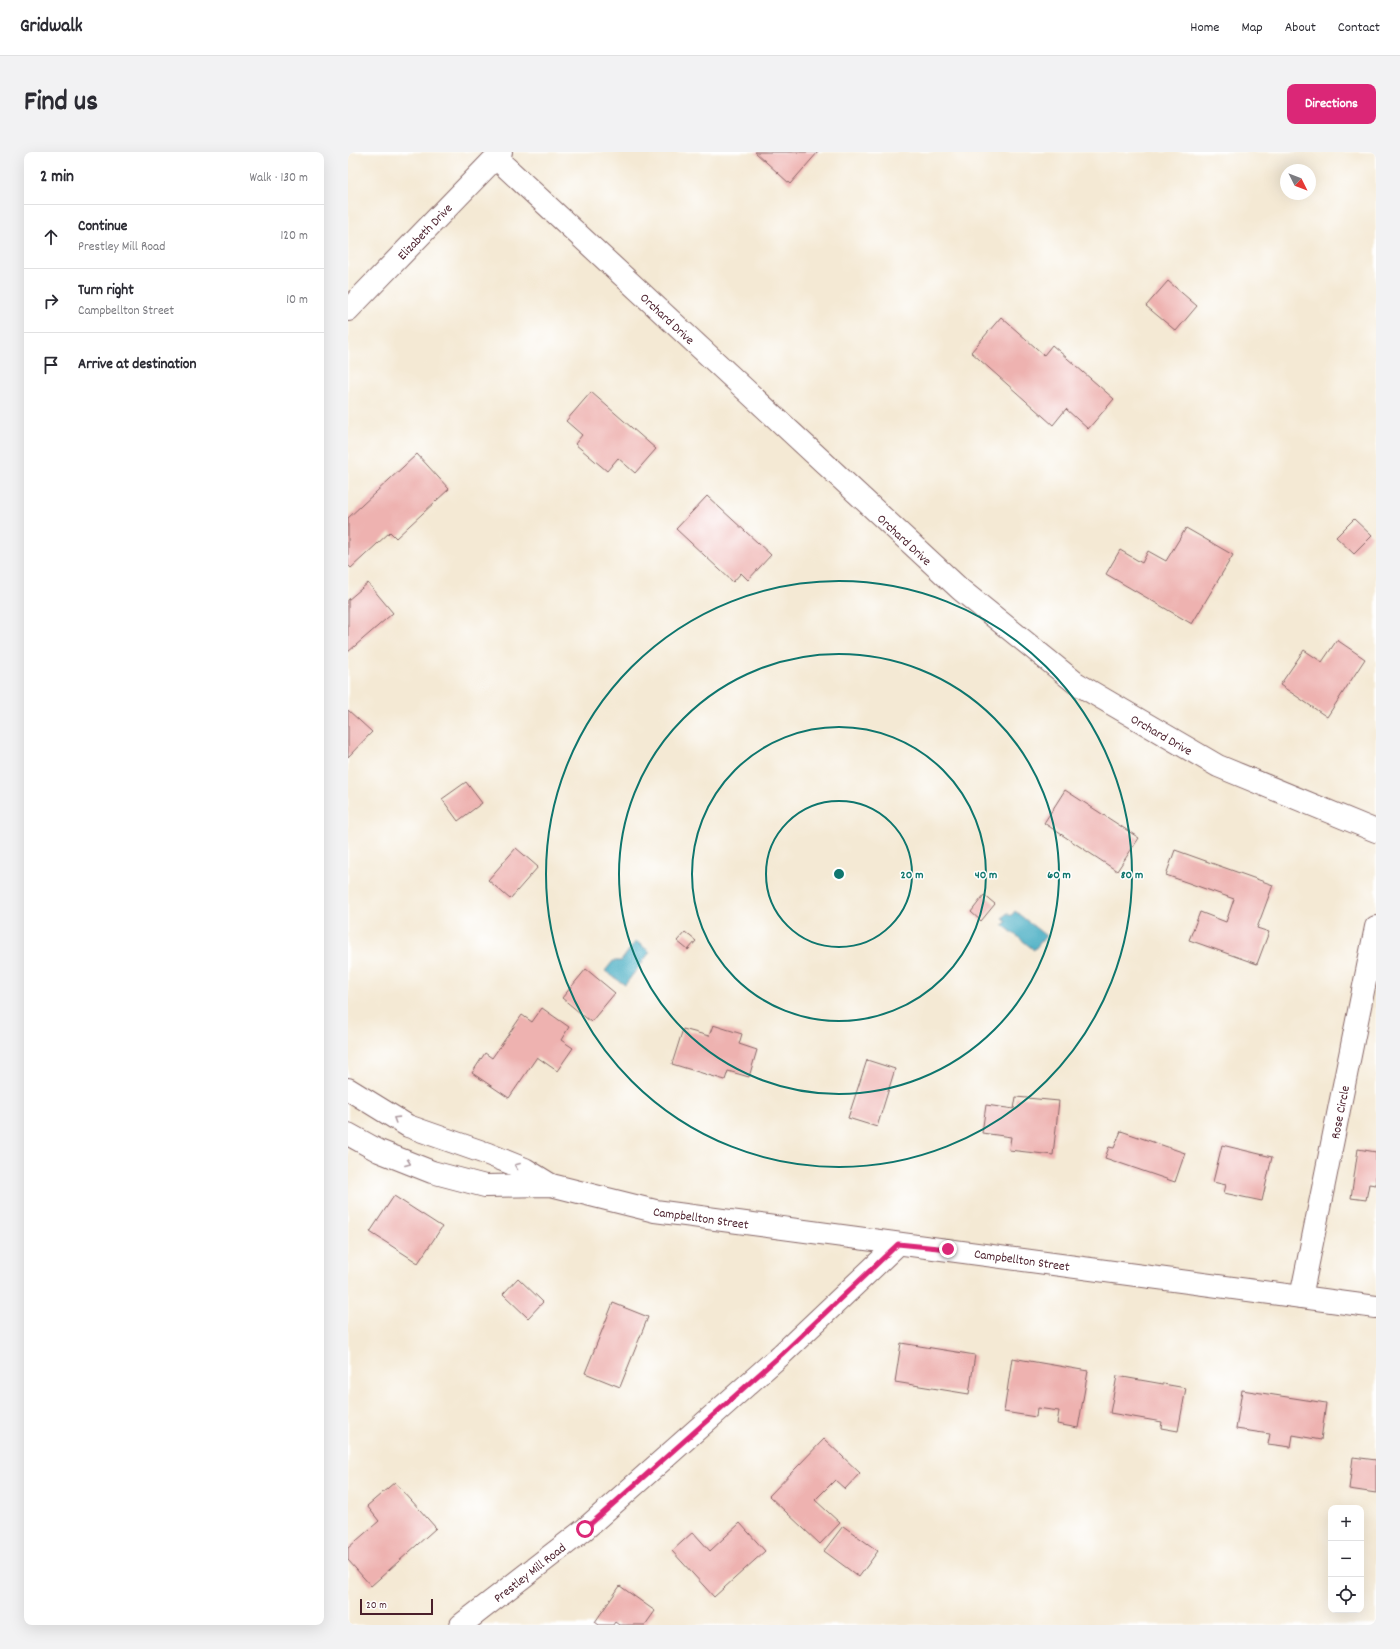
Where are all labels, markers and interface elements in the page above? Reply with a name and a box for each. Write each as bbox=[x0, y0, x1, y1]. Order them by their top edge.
text: Gridwalk bbox=[20, 14, 83, 41]
text: Home bbox=[1190, 18, 1219, 38]
text: Map bbox=[1241, 18, 1263, 38]
text: About bbox=[1285, 18, 1316, 38]
text: Contact bbox=[1338, 18, 1380, 38]
text: Find us bbox=[24, 84, 98, 124]
button: Directions bbox=[1287, 84, 1376, 124]
north arrow bbox=[1280, 164, 1316, 200]
text: 2 min bbox=[40, 166, 74, 190]
text: Walk · 130 m bbox=[249, 169, 308, 188]
street label: Elizabeth Drive bbox=[394, 200, 458, 265]
text: Continue bbox=[78, 216, 127, 238]
icon: ahead bbox=[40, 226, 62, 248]
text: 120 m bbox=[280, 227, 308, 246]
text: Prestley Mill Road bbox=[78, 238, 165, 257]
text: Turn right bbox=[78, 280, 134, 302]
icon: right bbox=[40, 290, 62, 312]
street label: Orchard Drive bbox=[635, 290, 698, 350]
text: 10 m bbox=[286, 291, 308, 310]
text: Campbellton Street bbox=[78, 302, 174, 321]
icon: arrive bbox=[40, 354, 62, 376]
text: Arrive at destination bbox=[78, 354, 196, 376]
street label: Orchard Drive bbox=[872, 511, 935, 571]
street label: Orchard Drive bbox=[1126, 711, 1195, 762]
centre of rings bbox=[832, 867, 846, 881]
text: 20 m bbox=[901, 867, 923, 884]
text: 40 m bbox=[975, 867, 997, 884]
text: 60 m bbox=[1047, 867, 1071, 884]
text: 80 m bbox=[1121, 867, 1143, 884]
street label: Rose Circle bbox=[1327, 1084, 1356, 1141]
one-way arrow bbox=[393, 1116, 400, 1123]
one-way arrow bbox=[405, 1158, 412, 1166]
one-way arrow bbox=[513, 1162, 520, 1170]
street label: Campbellton Street bbox=[652, 1203, 750, 1236]
route end bbox=[939, 1240, 957, 1258]
street label: Campbellton Street bbox=[973, 1245, 1071, 1278]
map controls bbox=[1328, 1505, 1364, 1613]
button: + bbox=[1328, 1505, 1364, 1541]
route start bbox=[576, 1520, 594, 1538]
street label: Prestley Mill Road bbox=[490, 1540, 571, 1608]
button: − bbox=[1328, 1541, 1364, 1577]
button: locate bbox=[1328, 1577, 1364, 1613]
scale bar bbox=[360, 1597, 433, 1616]
text: 20 m bbox=[366, 1598, 387, 1614]

